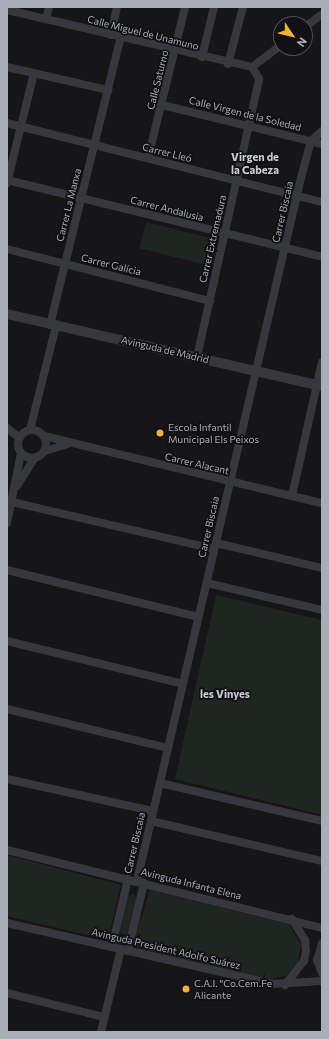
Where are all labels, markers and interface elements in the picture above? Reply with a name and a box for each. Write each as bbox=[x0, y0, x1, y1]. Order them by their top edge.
street label: Calle Miguel de Unamuno bbox=[86, 13, 200, 53]
north arrow bbox=[273, 16, 313, 56]
text: N bbox=[295, 35, 310, 50]
street label: Calle Saturno bbox=[145, 49, 171, 111]
street label: Calle Virgen de la Soledad bbox=[188, 94, 302, 134]
street label: Carrer Lleó bbox=[141, 141, 193, 165]
district label: Virgen de la Cabeza bbox=[231, 151, 279, 177]
street label: Carrer La Manxa bbox=[54, 167, 84, 243]
street label: Carrer Biscaia bbox=[270, 180, 296, 244]
street label: Carrer Andalusia bbox=[129, 194, 205, 224]
street label: Carrer Extremadura bbox=[197, 194, 229, 284]
street label: Carrer Galícia bbox=[80, 252, 142, 278]
street label: Avinguda de Madrid bbox=[120, 334, 210, 366]
place label: Escola Infantil Municipal Els Peixos bbox=[168, 421, 259, 444]
marker: Escola Infantil Municipal Els Peixos bbox=[155, 428, 165, 438]
street label: Carrer Alacant bbox=[164, 451, 230, 477]
street label: Carrer Biscaia bbox=[196, 495, 222, 559]
district label: les Vinyes bbox=[200, 687, 250, 701]
street label: Carrer Biscaia bbox=[122, 811, 148, 875]
street label: Avinguda Infanta Elena bbox=[139, 866, 243, 902]
street label: Avinguda President Adolfo Suárez bbox=[90, 926, 242, 972]
place label: C.A.I. "Co.Cem.Fe Alicante bbox=[194, 977, 272, 1000]
marker: C.A.I. "Co.Cem.Fe Alicante bbox=[181, 984, 191, 994]

